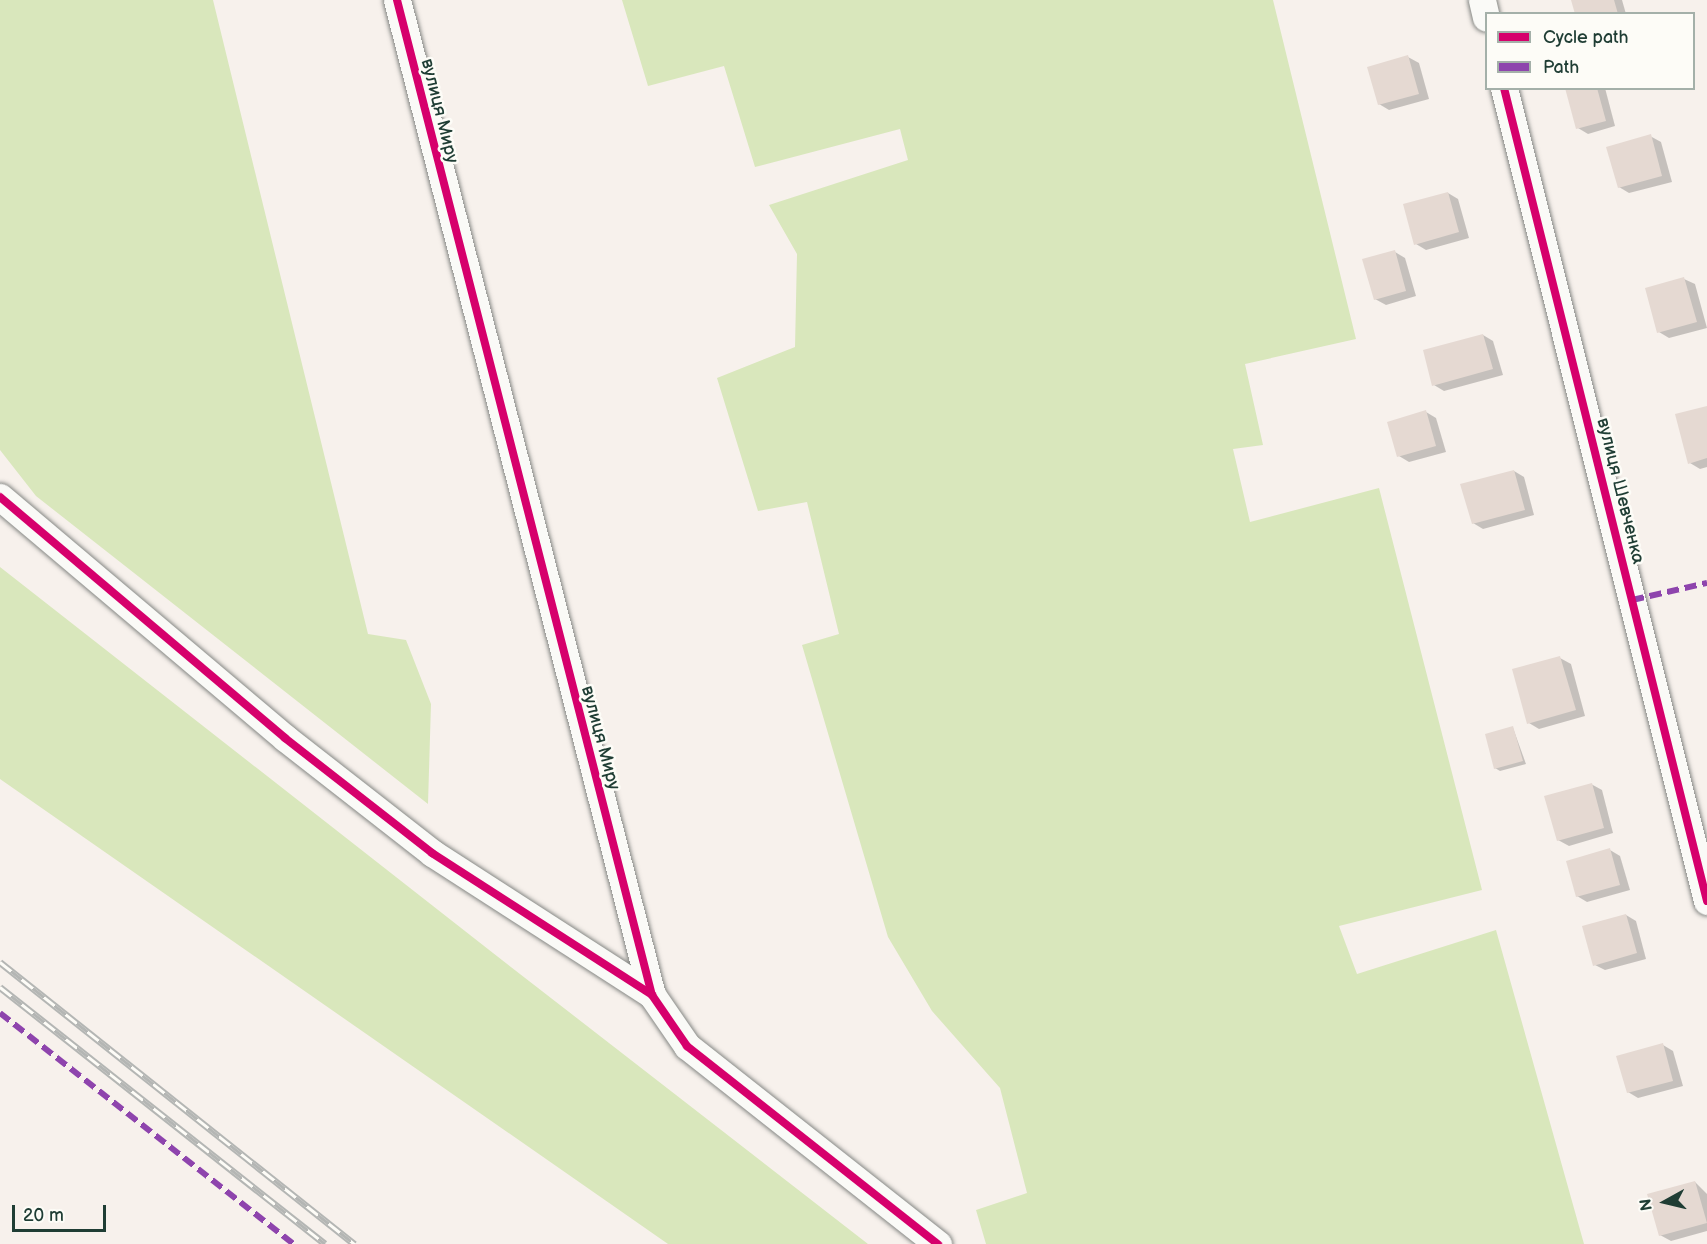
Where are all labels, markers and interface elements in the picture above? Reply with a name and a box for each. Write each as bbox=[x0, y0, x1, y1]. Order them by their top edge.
legend bbox=[1485, 12, 1695, 90]
text: Cycle path bbox=[1543, 27, 1629, 48]
street label: вулиця Миру bbox=[416, 56, 462, 166]
text: Path bbox=[1543, 57, 1579, 78]
street label: вулиця Шевченка bbox=[1591, 416, 1649, 566]
street label: вулиця Миру bbox=[576, 684, 624, 792]
north arrow bbox=[1635, 1172, 1695, 1232]
scale bar bbox=[15, 1193, 110, 1231]
text: N bbox=[1636, 1197, 1657, 1212]
text: 20 m bbox=[23, 1205, 64, 1226]

